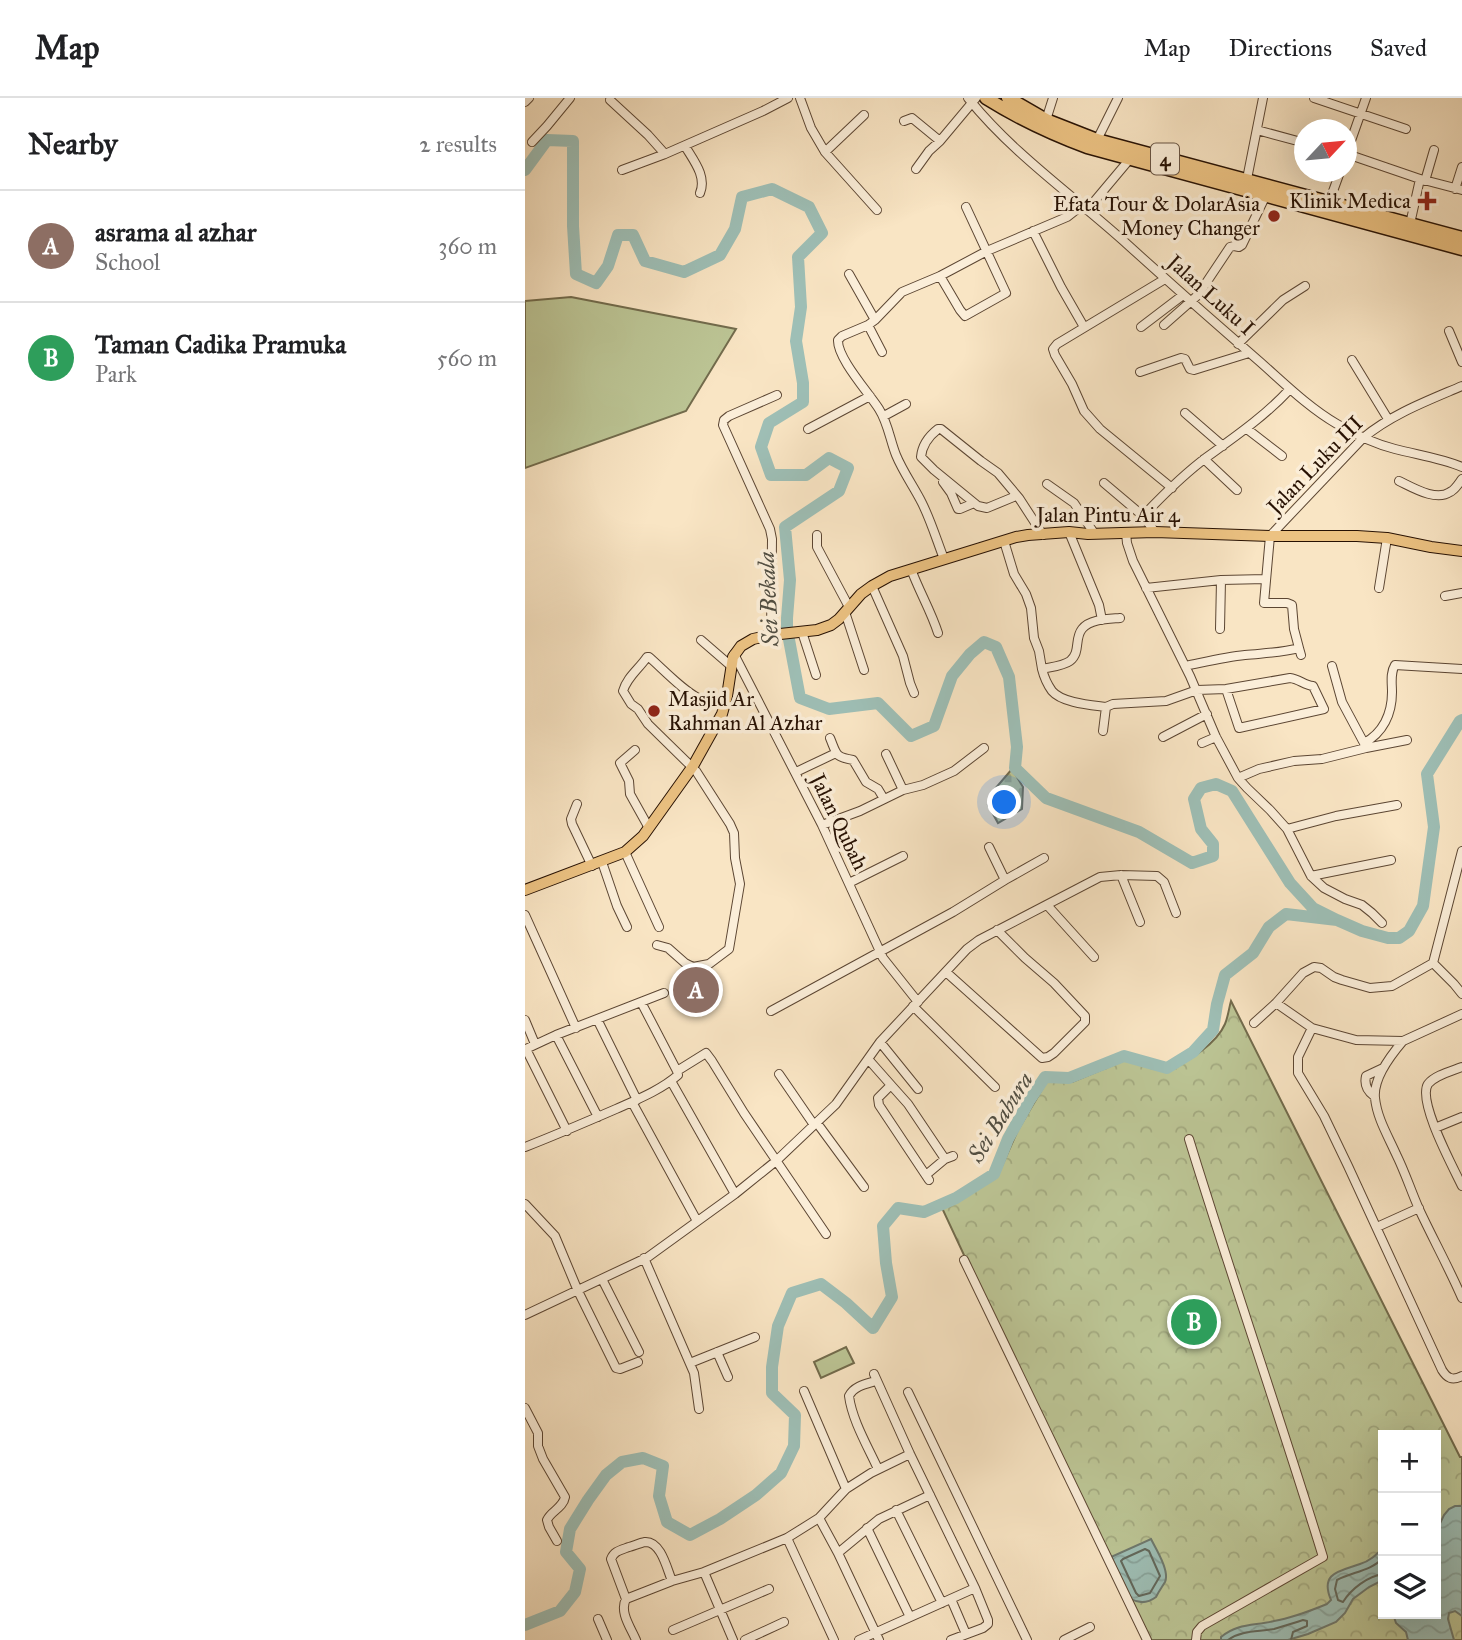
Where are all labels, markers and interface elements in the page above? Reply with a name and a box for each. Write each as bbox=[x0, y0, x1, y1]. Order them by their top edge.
text: Map bbox=[35, 28, 99, 68]
text: Map bbox=[1144, 33, 1191, 63]
text: Directions bbox=[1229, 33, 1332, 63]
text: Saved bbox=[1370, 33, 1427, 63]
north arrow bbox=[1294, 119, 1357, 182]
text: Nearby bbox=[28, 126, 118, 162]
text: 2 results bbox=[419, 130, 497, 158]
road number: 4 bbox=[1151, 143, 1179, 174]
place label: Klinik Medica bbox=[1289, 188, 1411, 214]
place label: Efata Tour & DolarAsia Money Changer bbox=[1053, 191, 1260, 241]
marker: Klinik Medica bbox=[1417, 191, 1437, 211]
marker: Efata Tour & DolarAsia Money Changer bbox=[1266, 208, 1282, 224]
text: asrama al azhar bbox=[95, 216, 256, 248]
text: A bbox=[43, 232, 59, 260]
text: 360 m bbox=[438, 232, 497, 260]
text: School bbox=[95, 248, 160, 276]
street label: Jalan Luku I bbox=[1161, 248, 1260, 341]
text: Taman Cadika Pramuka bbox=[95, 328, 346, 360]
text: B bbox=[43, 344, 59, 372]
text: 560 m bbox=[437, 344, 497, 372]
text: Park bbox=[95, 360, 137, 388]
street label: Jalan Luku III bbox=[1260, 410, 1368, 521]
street label: Jalan Pintu Air 4 bbox=[1034, 502, 1181, 528]
water label: Sei Bekala bbox=[752, 551, 785, 648]
place label: Masjid Ar Rahman Al Azhar bbox=[668, 686, 822, 736]
marker: Masjid Ar Rahman Al Azhar bbox=[646, 703, 662, 719]
street label: Jalan Qubah bbox=[804, 768, 874, 875]
your location bbox=[987, 785, 1021, 819]
pin: A bbox=[673, 964, 719, 1016]
water label: Sei Babura bbox=[961, 1067, 1039, 1168]
pin: B bbox=[1171, 1296, 1217, 1348]
map controls bbox=[1378, 1430, 1441, 1619]
button: + bbox=[1378, 1430, 1441, 1493]
button: − bbox=[1378, 1493, 1441, 1556]
button: layers bbox=[1378, 1556, 1441, 1619]

